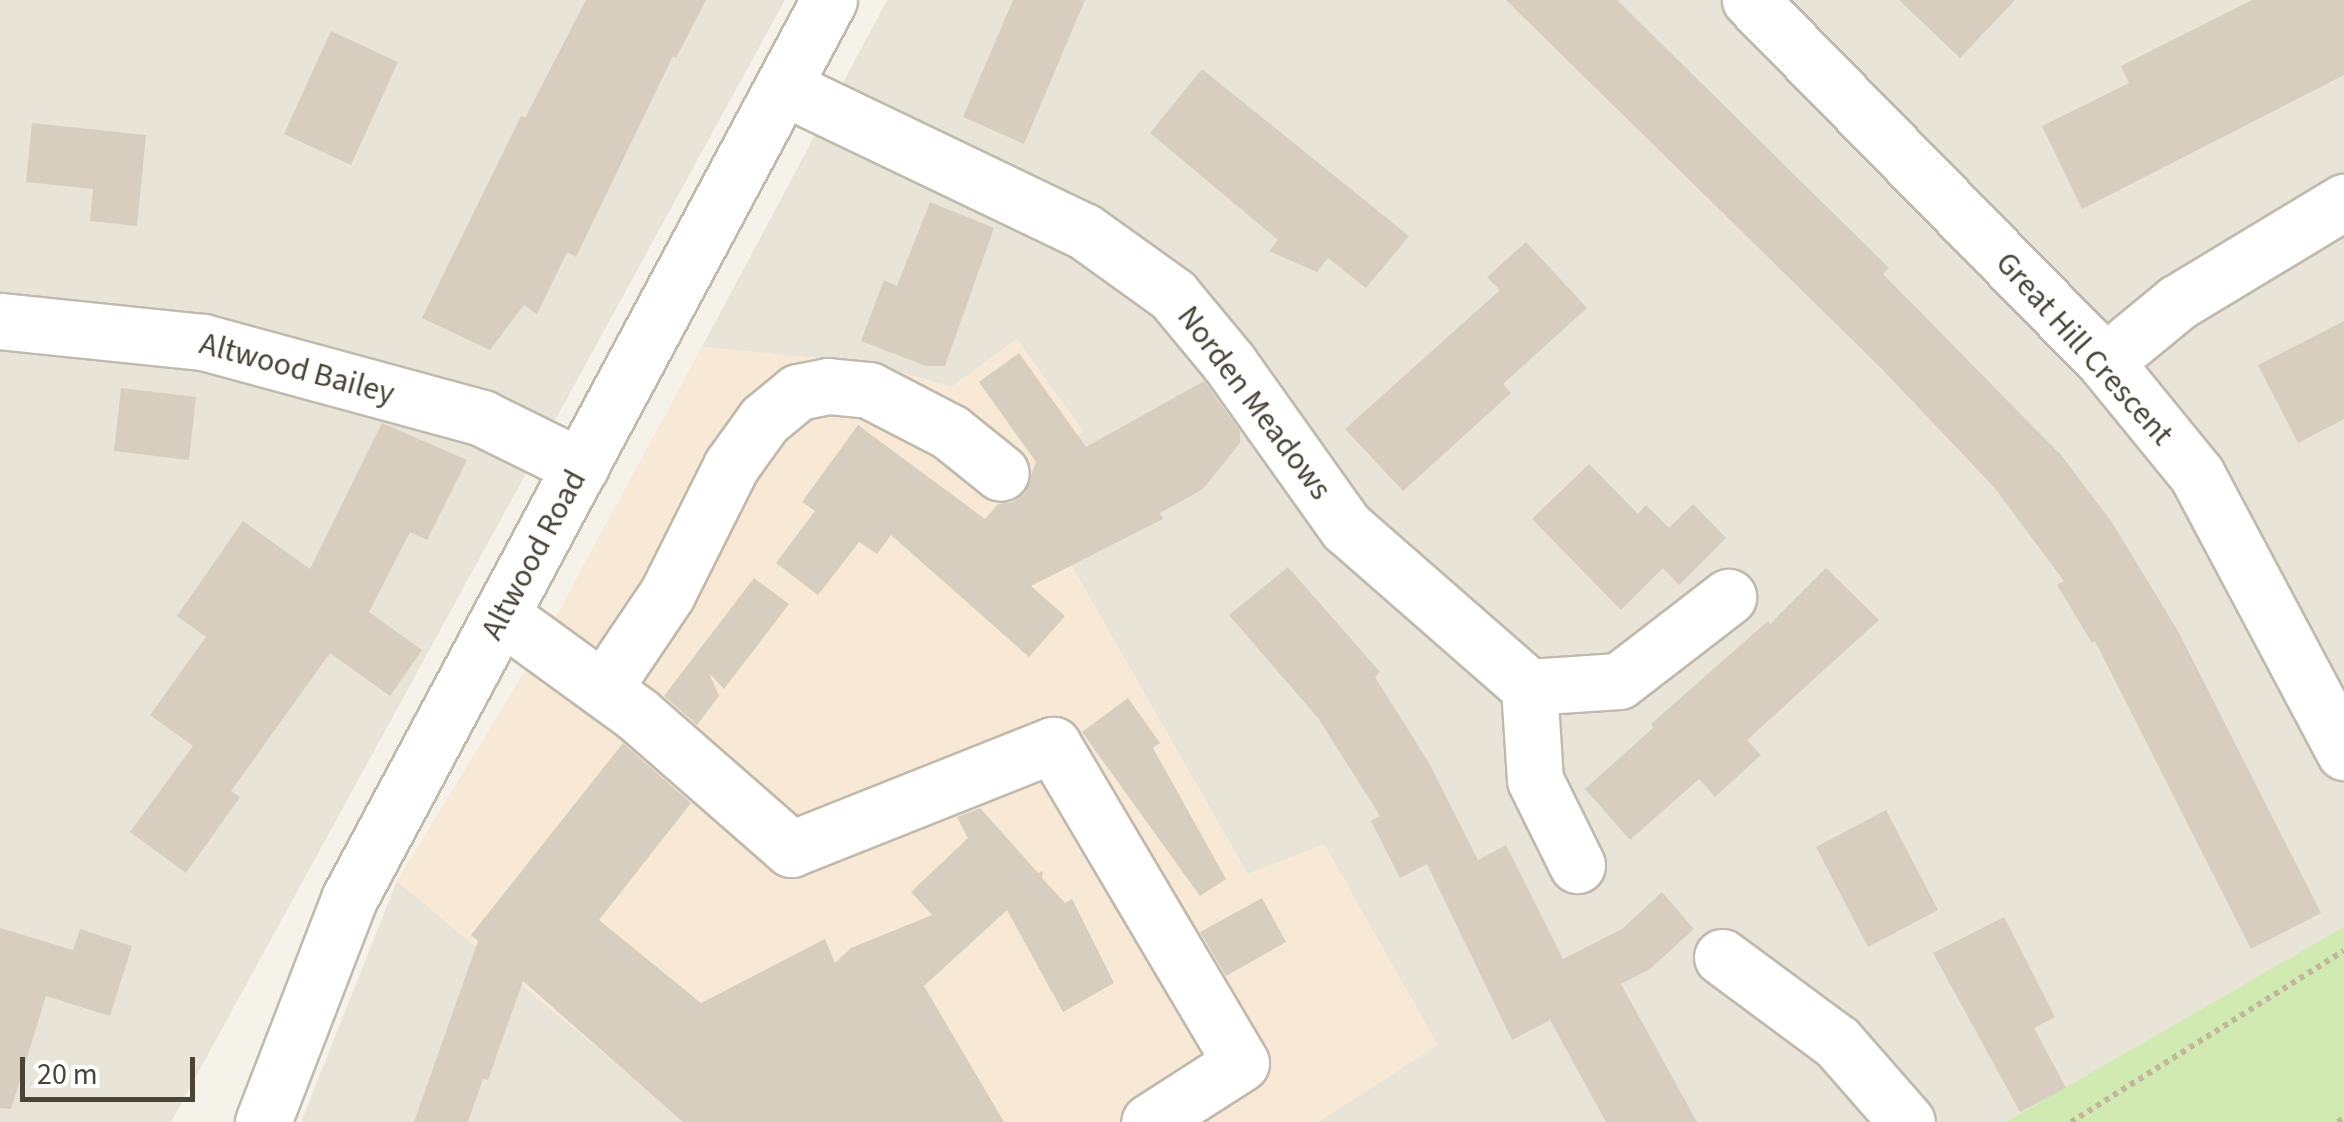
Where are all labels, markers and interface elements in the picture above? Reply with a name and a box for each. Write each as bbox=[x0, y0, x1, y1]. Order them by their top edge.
street label: Great Hill Crescent bbox=[1987, 244, 2181, 454]
street label: Norden Meadows bbox=[1169, 299, 1339, 507]
street label: Altwood Bailey bbox=[195, 325, 399, 413]
street label: Altwood Road bbox=[473, 464, 595, 646]
scale bar bbox=[25, 1037, 200, 1099]
text: 20 m bbox=[37, 1053, 98, 1096]

